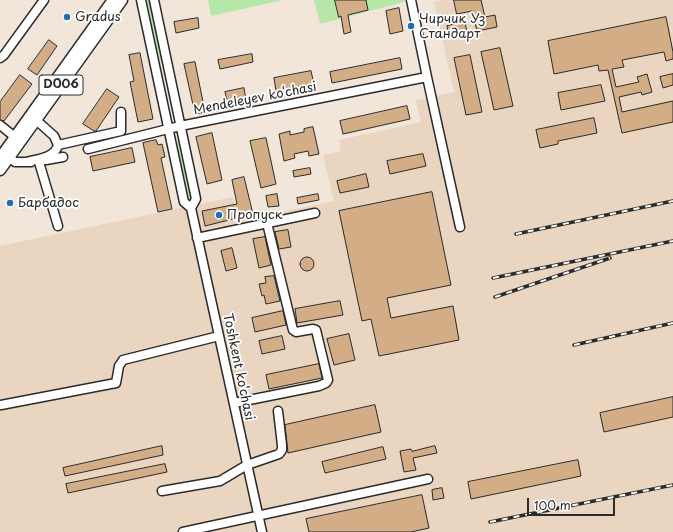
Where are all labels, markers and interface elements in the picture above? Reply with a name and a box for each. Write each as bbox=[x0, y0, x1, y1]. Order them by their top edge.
place label: Gradus bbox=[75, 9, 121, 25]
place label: Чирчик Уз Стандарт bbox=[419, 11, 485, 42]
marker: Gradus bbox=[62, 12, 72, 22]
marker: Чирчик Уз Стандарт bbox=[406, 21, 416, 31]
road number: D006 bbox=[39, 75, 83, 95]
street label: Mendeleyev ko‘chasi bbox=[192, 79, 318, 119]
place label: Барбадос bbox=[18, 195, 79, 211]
marker: Барбадос bbox=[5, 198, 15, 208]
place label: Пропуск bbox=[227, 207, 283, 223]
marker: Пропуск bbox=[214, 210, 224, 220]
street label: Toshkent ko‘chasi bbox=[219, 312, 257, 422]
scale bar bbox=[529, 490, 617, 516]
text: 100 m bbox=[534, 496, 571, 514]

